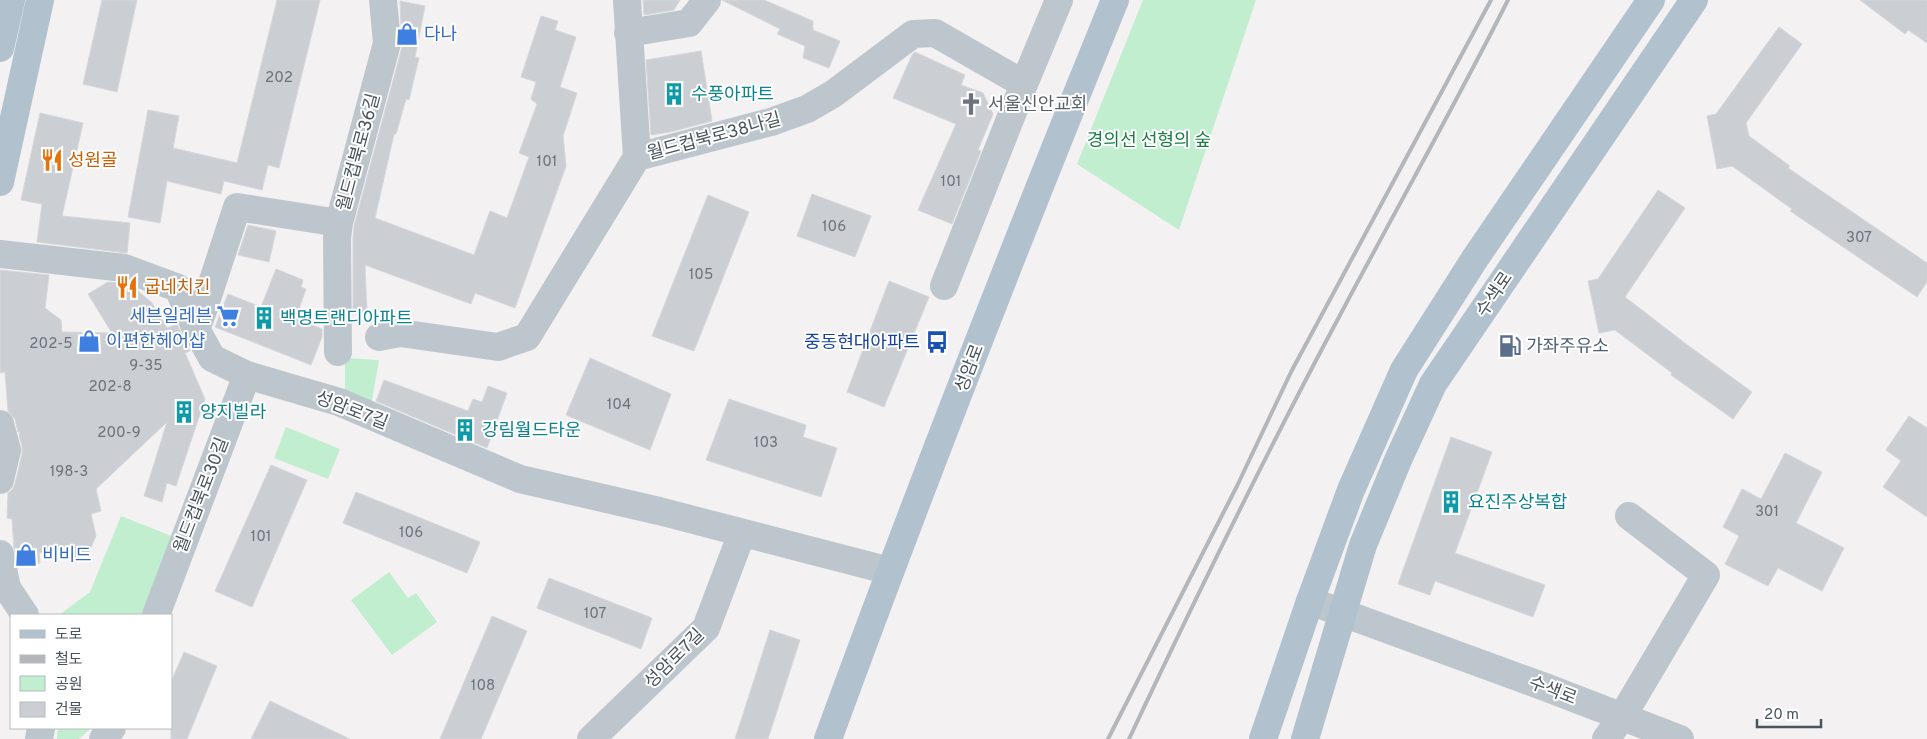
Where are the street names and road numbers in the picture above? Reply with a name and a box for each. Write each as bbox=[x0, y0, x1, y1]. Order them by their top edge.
street label: 월드컵북로36길 bbox=[333, 91, 386, 214]
street label: 월드컵북로38나길 bbox=[645, 109, 784, 166]
street label: 수색로 bbox=[1472, 268, 1519, 322]
street label: 성암로 bbox=[951, 341, 990, 396]
street label: 성암로7길 bbox=[312, 387, 391, 436]
street label: 월드컵북로30길 bbox=[170, 435, 235, 556]
street label: 성암로7길 bbox=[640, 624, 710, 694]
street label: 수색로 bbox=[1525, 672, 1580, 711]

